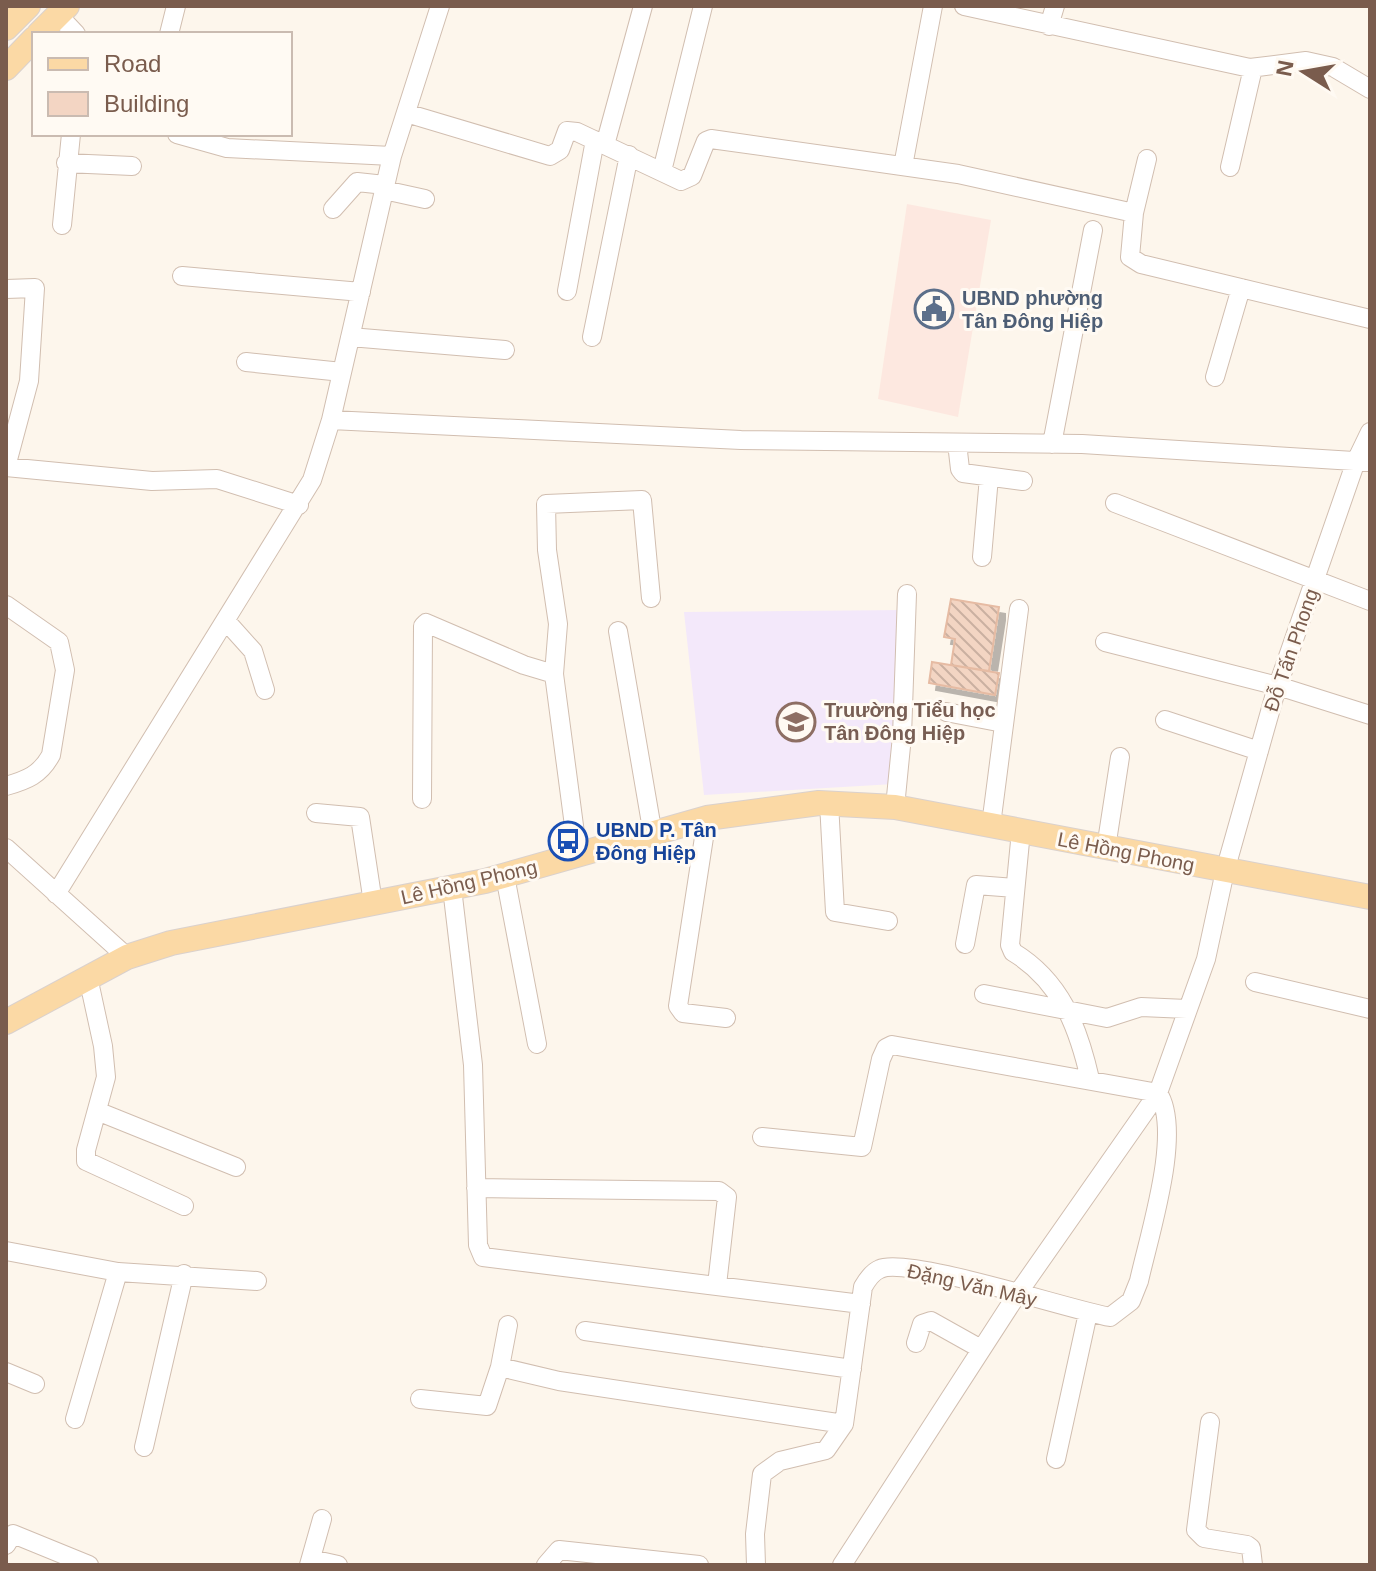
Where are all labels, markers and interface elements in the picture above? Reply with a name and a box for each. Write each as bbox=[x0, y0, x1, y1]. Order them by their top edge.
legend bbox=[32, 32, 292, 136]
north arrow bbox=[1264, 32, 1344, 112]
text: Road bbox=[104, 50, 161, 77]
text: N bbox=[1271, 58, 1299, 78]
text: Building bbox=[104, 90, 189, 117]
place label: UBND phường Tân Đông Hiệp bbox=[962, 287, 1103, 332]
public building icon: UBND phường Tân Đông Hiệp bbox=[913, 288, 955, 330]
street label: Đỗ Tấn Phong bbox=[1260, 586, 1322, 714]
place label: Truường Tiểu học Tân Đông Hiệp bbox=[824, 699, 996, 744]
school or university icon: Truường Tiểu học Tân Đông Hiệp bbox=[775, 701, 817, 743]
place label: UBND P. Tân Đông Hiệp bbox=[596, 819, 717, 864]
bus stop icon: UBND P. Tân Đông Hiệp bbox=[547, 820, 589, 862]
street label: Lê Hồng Phong bbox=[1056, 828, 1196, 876]
street label: Lê Hồng Phong bbox=[399, 856, 539, 908]
street label: Đặng Văn Mây bbox=[905, 1259, 1039, 1311]

